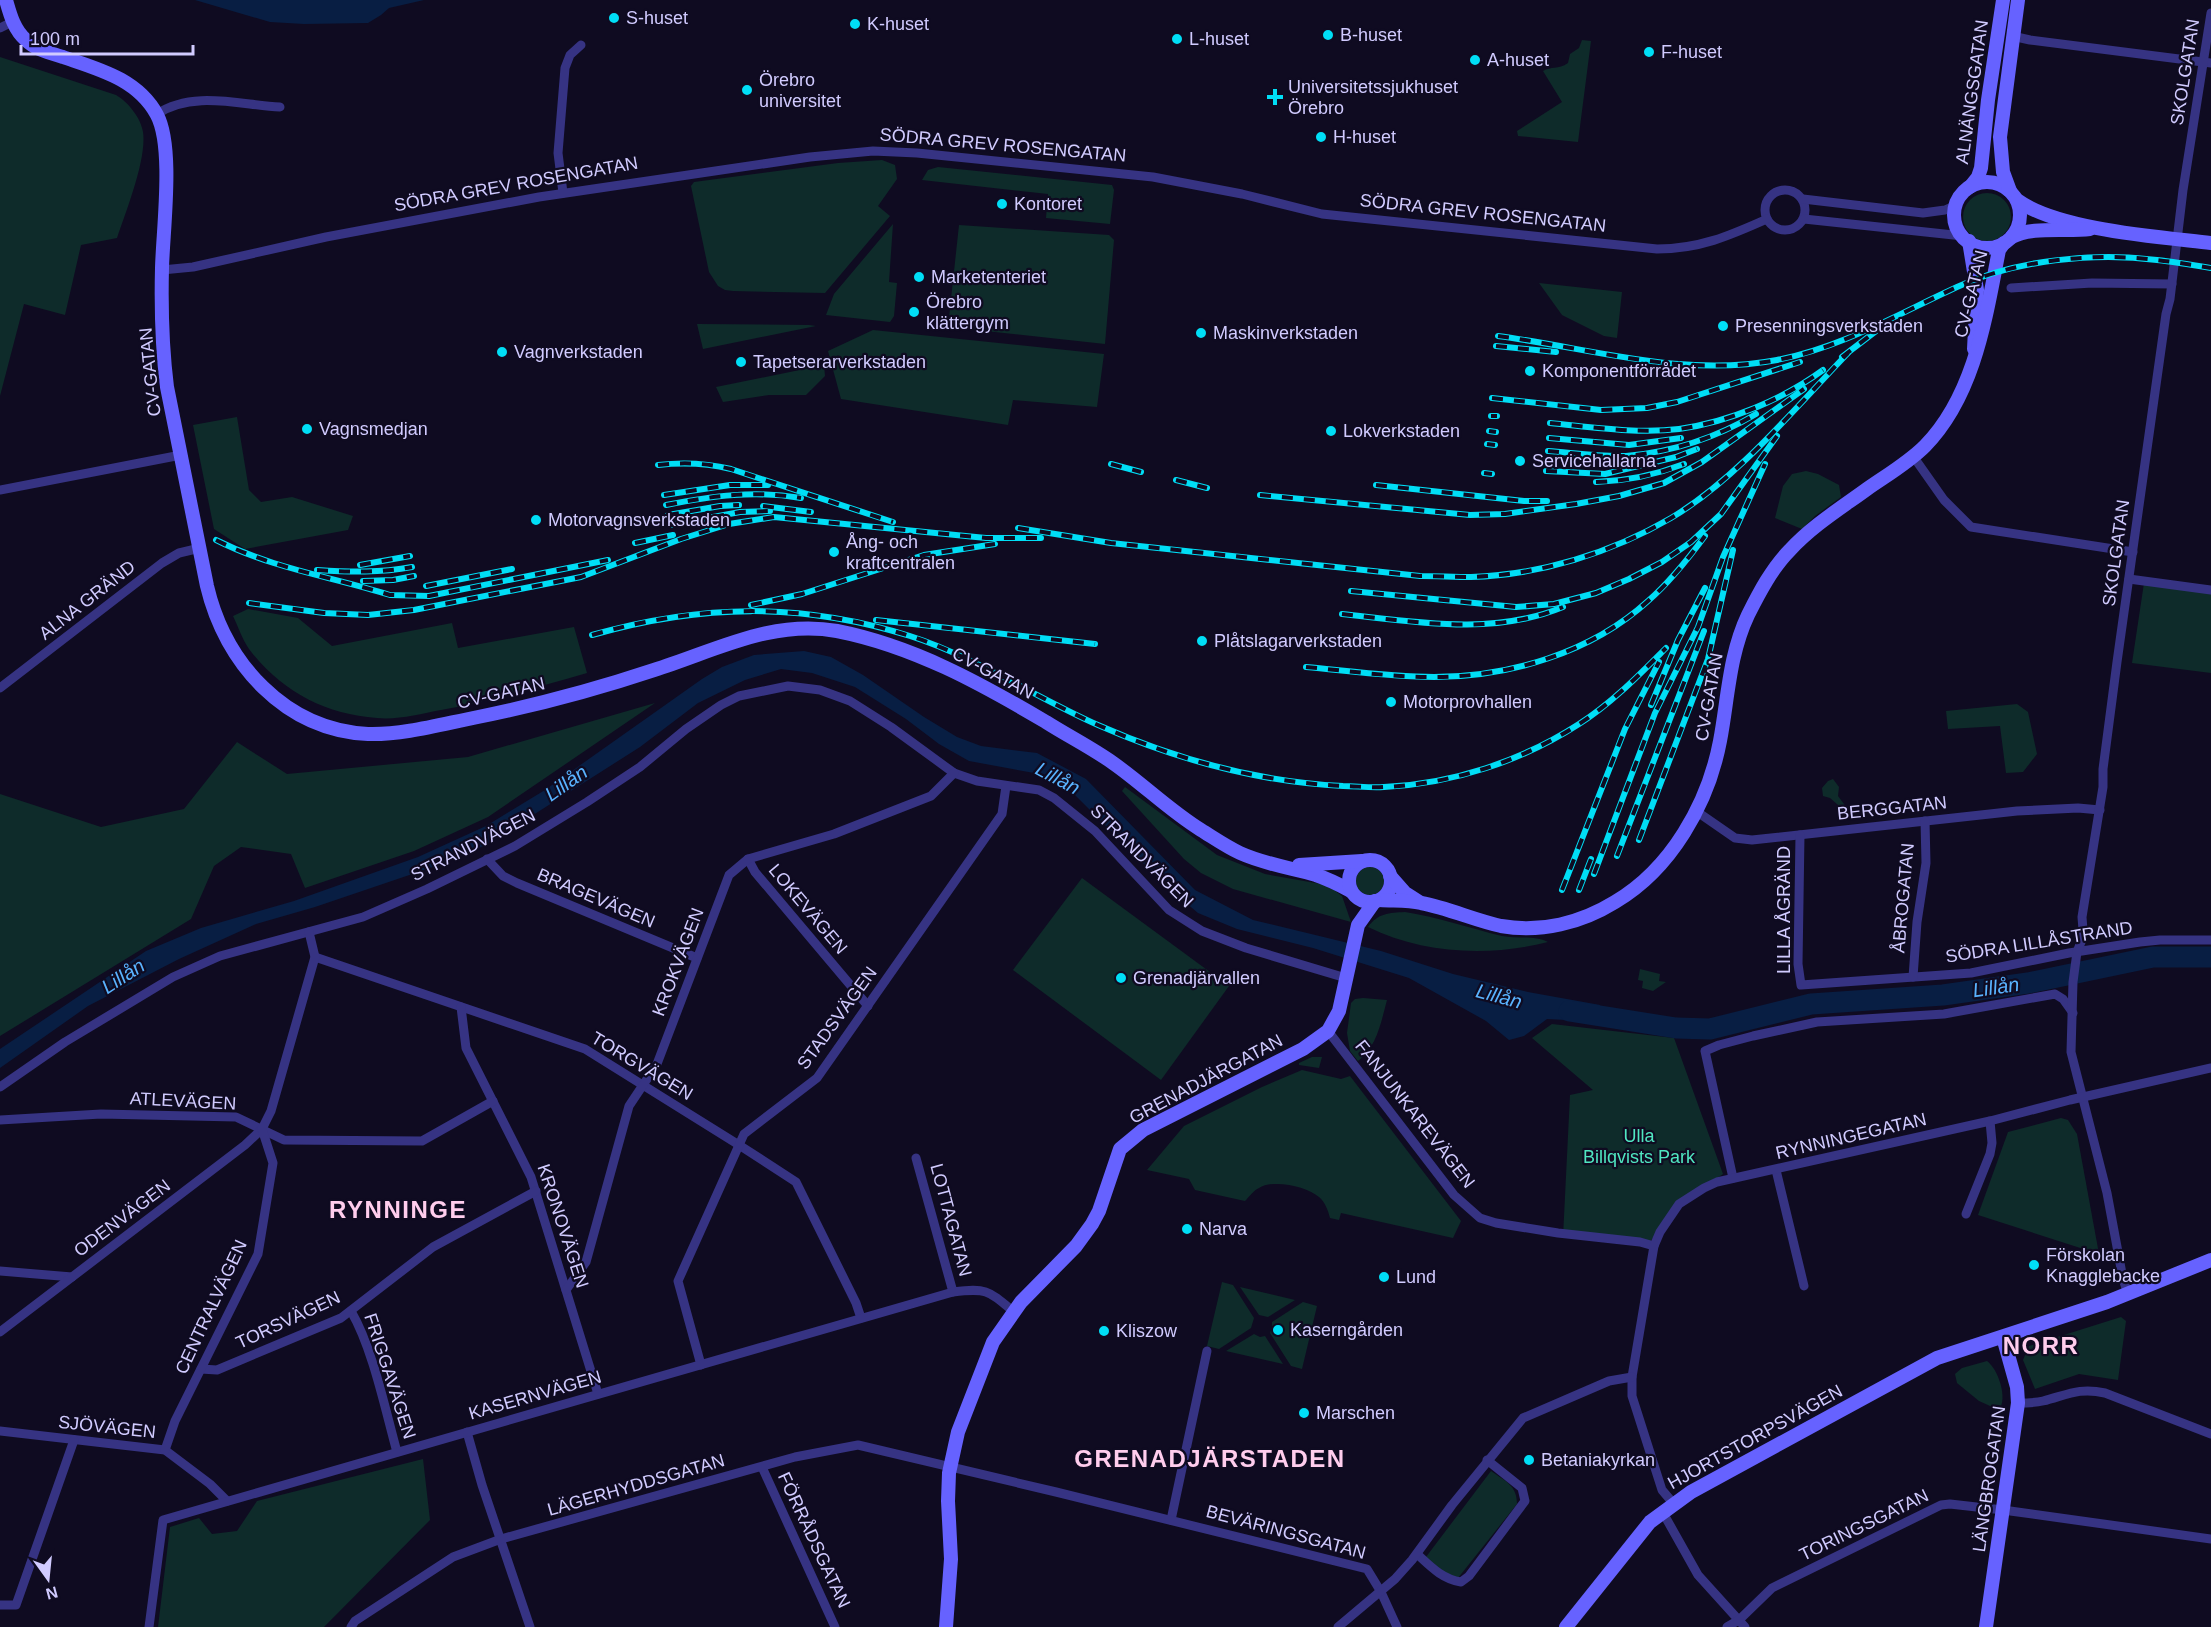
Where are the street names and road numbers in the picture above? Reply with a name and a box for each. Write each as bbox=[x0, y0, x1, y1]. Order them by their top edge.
street label: SKOLGATAN bbox=[2167, 17, 2203, 127]
street label: ALNÄNGSGATAN bbox=[1952, 19, 1992, 165]
street label: SÖDRA GREV ROSENGATAN bbox=[879, 124, 1127, 166]
street label: SÖDRA GREV ROSENGATAN bbox=[392, 153, 640, 215]
street label: SÖDRA GREV ROSENGATAN bbox=[1359, 190, 1607, 236]
street label: CV-GATAN bbox=[1950, 248, 1992, 340]
street label: CV-GATAN bbox=[135, 327, 165, 417]
street label: SKOLGATAN bbox=[2099, 498, 2133, 608]
street label: ALNA GRÄND bbox=[35, 556, 139, 644]
street label: CV-GATAN bbox=[949, 643, 1037, 703]
street label: CV-GATAN bbox=[1691, 651, 1727, 743]
street label: CV-GATAN bbox=[455, 673, 547, 713]
street label: BERGGATAN bbox=[1836, 792, 1948, 824]
street label: STRANDVÄGEN bbox=[1086, 800, 1198, 912]
street label: STRANDVÄGEN bbox=[407, 805, 539, 885]
street label: ÅBROGATAN bbox=[1888, 842, 1918, 954]
street label: LILLA ÅGRÄND bbox=[1774, 846, 1794, 974]
street label: LOKEVÄGEN bbox=[765, 860, 851, 958]
street label: BRAGEVÄGEN bbox=[534, 864, 658, 932]
street label: KROKVÄGEN bbox=[648, 905, 708, 1019]
street label: SÖDRA LILLÅSTRAND bbox=[1944, 917, 2134, 967]
street label: STADSVÄGEN bbox=[793, 963, 881, 1073]
street label: TORGVÄGEN bbox=[588, 1028, 696, 1104]
street label: GRENADJÄRGATAN bbox=[1126, 1030, 1286, 1128]
street label: FANJUNKAREVÄGEN bbox=[1351, 1036, 1479, 1192]
street label: ATLEVÄGEN bbox=[129, 1088, 237, 1114]
street label: RYNNINGEGATAN bbox=[1774, 1109, 1928, 1163]
street label: LOTTAGATAN bbox=[926, 1161, 976, 1279]
street label: KRONOVÄGEN bbox=[534, 1162, 592, 1290]
street label: ODENVÄGEN bbox=[70, 1175, 174, 1261]
street label: CENTRALVÄGEN bbox=[171, 1237, 251, 1377]
street label: TORSVÄGEN bbox=[233, 1287, 343, 1353]
street label: FRIGGAVÄGEN bbox=[360, 1311, 420, 1441]
street label: KASERNVÄGEN bbox=[466, 1366, 604, 1424]
street label: HJORTSTORPSVÄGEN bbox=[1664, 1381, 1846, 1493]
street label: LÄNGBROGATAN bbox=[1969, 1405, 2009, 1553]
street label: SJÖVÄGEN bbox=[57, 1412, 157, 1442]
street label: LÄGERHYDDSGATAN bbox=[545, 1450, 727, 1520]
street label: FÖRRÅDSGATAN bbox=[774, 1469, 854, 1611]
street label: TORINGSGATAN bbox=[1796, 1485, 1932, 1565]
street label: BEVÄRINGSGATAN bbox=[1204, 1501, 1368, 1563]

